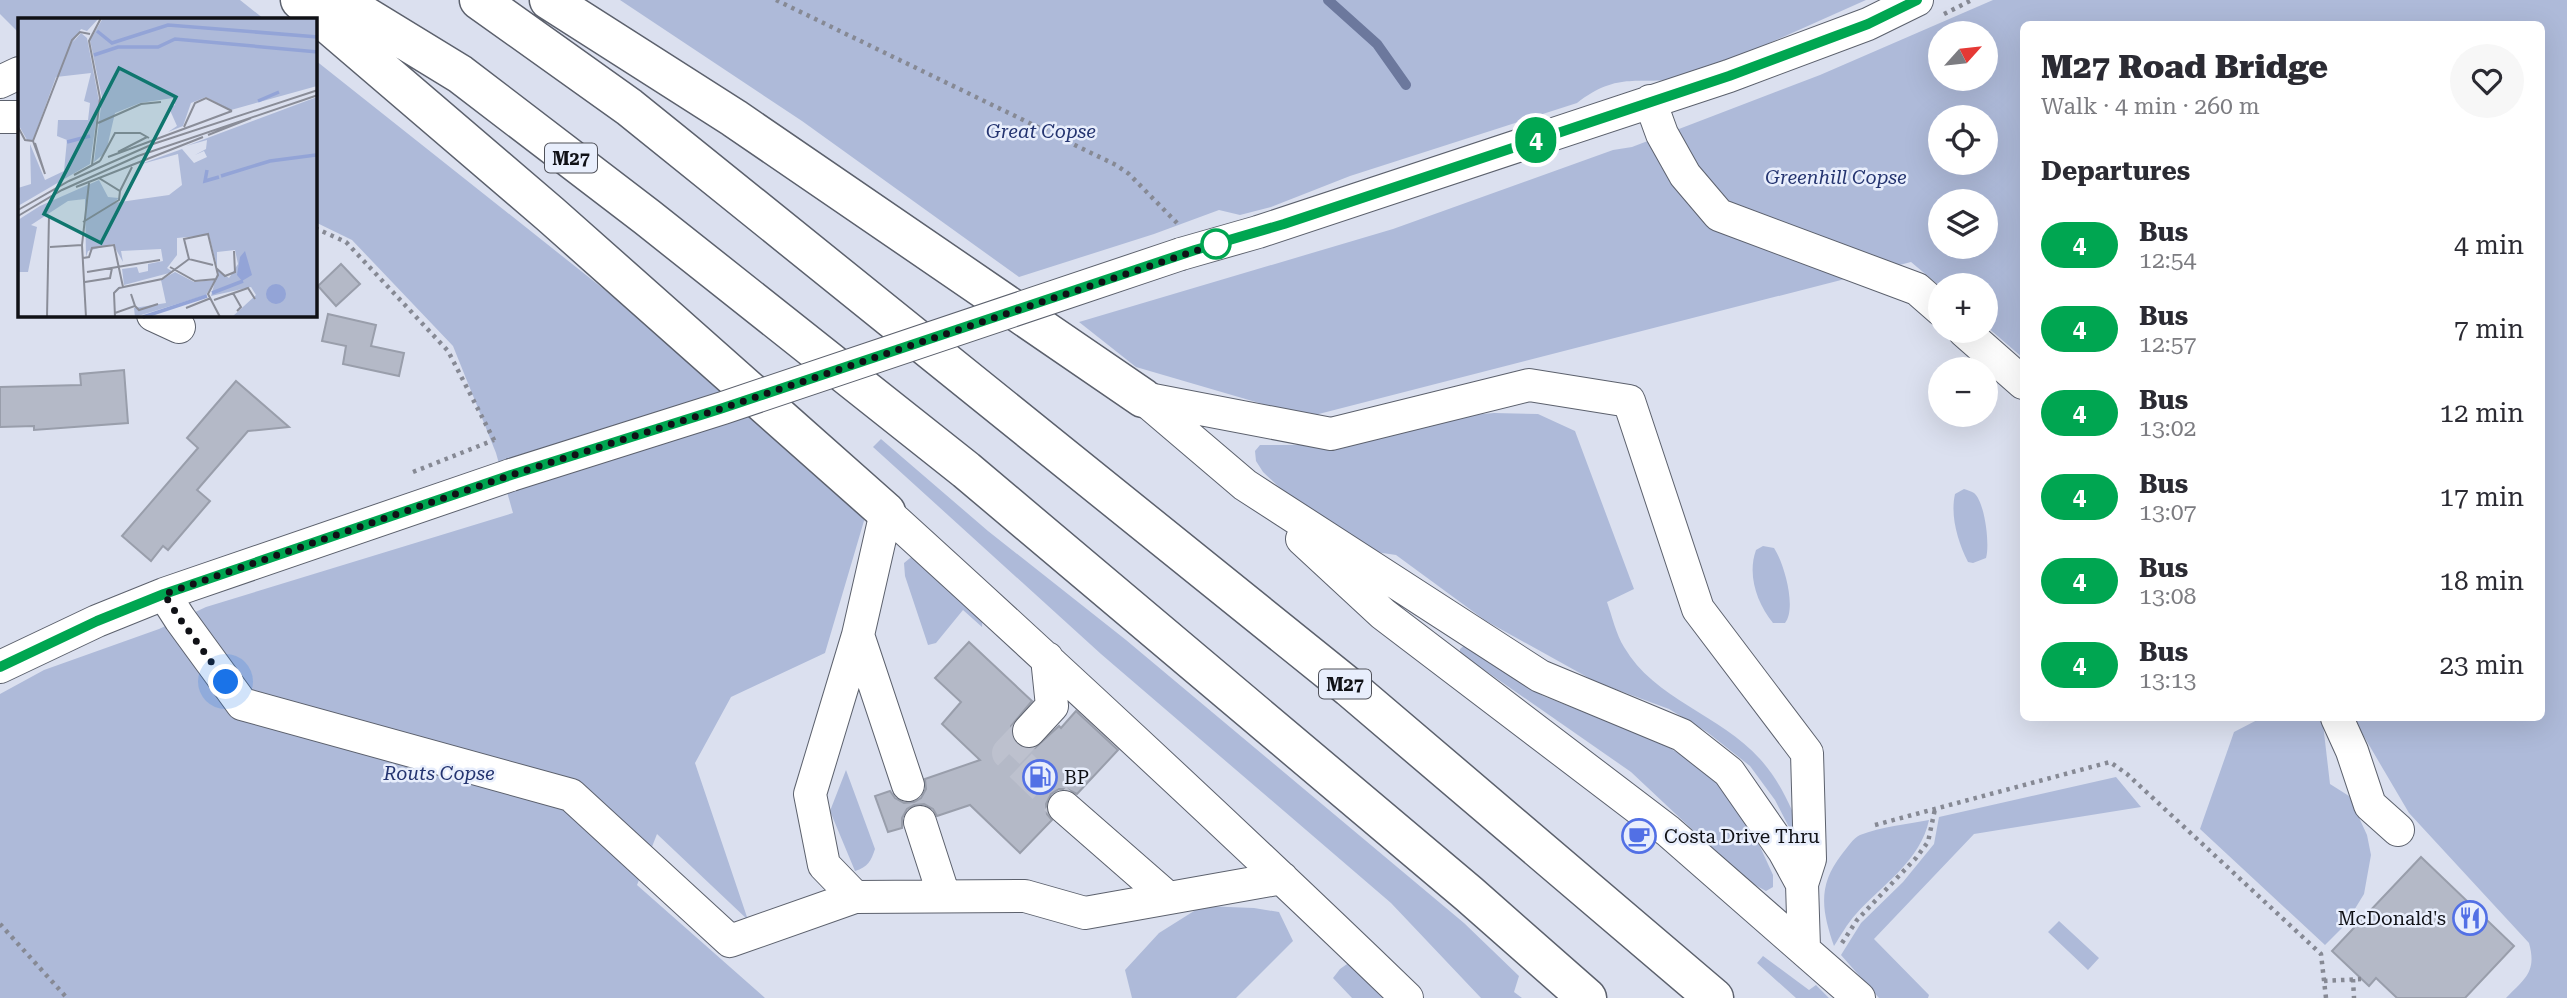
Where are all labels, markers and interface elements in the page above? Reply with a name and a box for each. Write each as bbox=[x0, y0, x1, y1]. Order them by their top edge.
inset map bbox=[18, 18, 317, 317]
north arrow bbox=[1928, 21, 1998, 91]
map controls bbox=[1928, 21, 1998, 427]
button: heart bbox=[2450, 44, 2524, 118]
text: M27 Road Bridge bbox=[2041, 47, 2328, 86]
text: Walk · 4 min · 260 m bbox=[2041, 93, 2260, 120]
button: locate bbox=[1928, 105, 1998, 175]
line badge: 4 bbox=[1513, 117, 1559, 163]
park label: Great Copse bbox=[986, 120, 1096, 143]
text: 4 bbox=[1529, 126, 1543, 154]
road number: M27 bbox=[545, 144, 597, 173]
text: Departures bbox=[2041, 156, 2190, 186]
park label: Greenhill Copse bbox=[1765, 166, 1907, 189]
button: layers bbox=[1928, 189, 1998, 259]
text: Bus bbox=[2139, 217, 2188, 247]
unlabelled marker bbox=[1201, 229, 1231, 259]
text: 4 min bbox=[2454, 230, 2524, 260]
text: 4 bbox=[2073, 231, 2086, 259]
text: 12:54 bbox=[2139, 247, 2196, 274]
button: + bbox=[1928, 273, 1998, 343]
text: Bus bbox=[2139, 301, 2188, 331]
text: 7 min bbox=[2454, 314, 2524, 344]
text: 4 bbox=[2073, 315, 2086, 343]
text: 12:57 bbox=[2139, 331, 2196, 358]
button: − bbox=[1928, 357, 1998, 427]
text: Bus bbox=[2139, 385, 2188, 415]
text: 12 min bbox=[2440, 398, 2524, 428]
text: 4 bbox=[2073, 399, 2086, 427]
text: 13:02 bbox=[2139, 415, 2196, 442]
text: Bus bbox=[2139, 469, 2188, 499]
text: 17 min bbox=[2440, 482, 2524, 512]
text: 4 bbox=[2073, 483, 2086, 511]
text: 13:07 bbox=[2139, 499, 2196, 526]
text: Bus bbox=[2139, 553, 2188, 583]
text: 18 min bbox=[2440, 566, 2524, 596]
text: 4 bbox=[2073, 567, 2086, 595]
text: 13:08 bbox=[2139, 583, 2196, 610]
text: Bus bbox=[2139, 637, 2188, 667]
text: 23 min bbox=[2440, 650, 2524, 680]
text: 4 bbox=[2073, 651, 2086, 679]
your location bbox=[208, 664, 243, 699]
text: 13:13 bbox=[2139, 667, 2196, 694]
road number: M27 bbox=[1319, 670, 1371, 698]
fuel station icon: BP bbox=[1021, 758, 1059, 796]
park label: Routs Copse bbox=[382, 762, 495, 785]
place label: BP bbox=[1064, 766, 1089, 789]
cafe icon: Costa Drive Thru bbox=[1620, 817, 1658, 855]
place label: Costa Drive Thru bbox=[1664, 825, 1820, 848]
restaurant icon: McDonald's bbox=[2451, 899, 2489, 937]
place label: McDonald's bbox=[2338, 907, 2446, 930]

